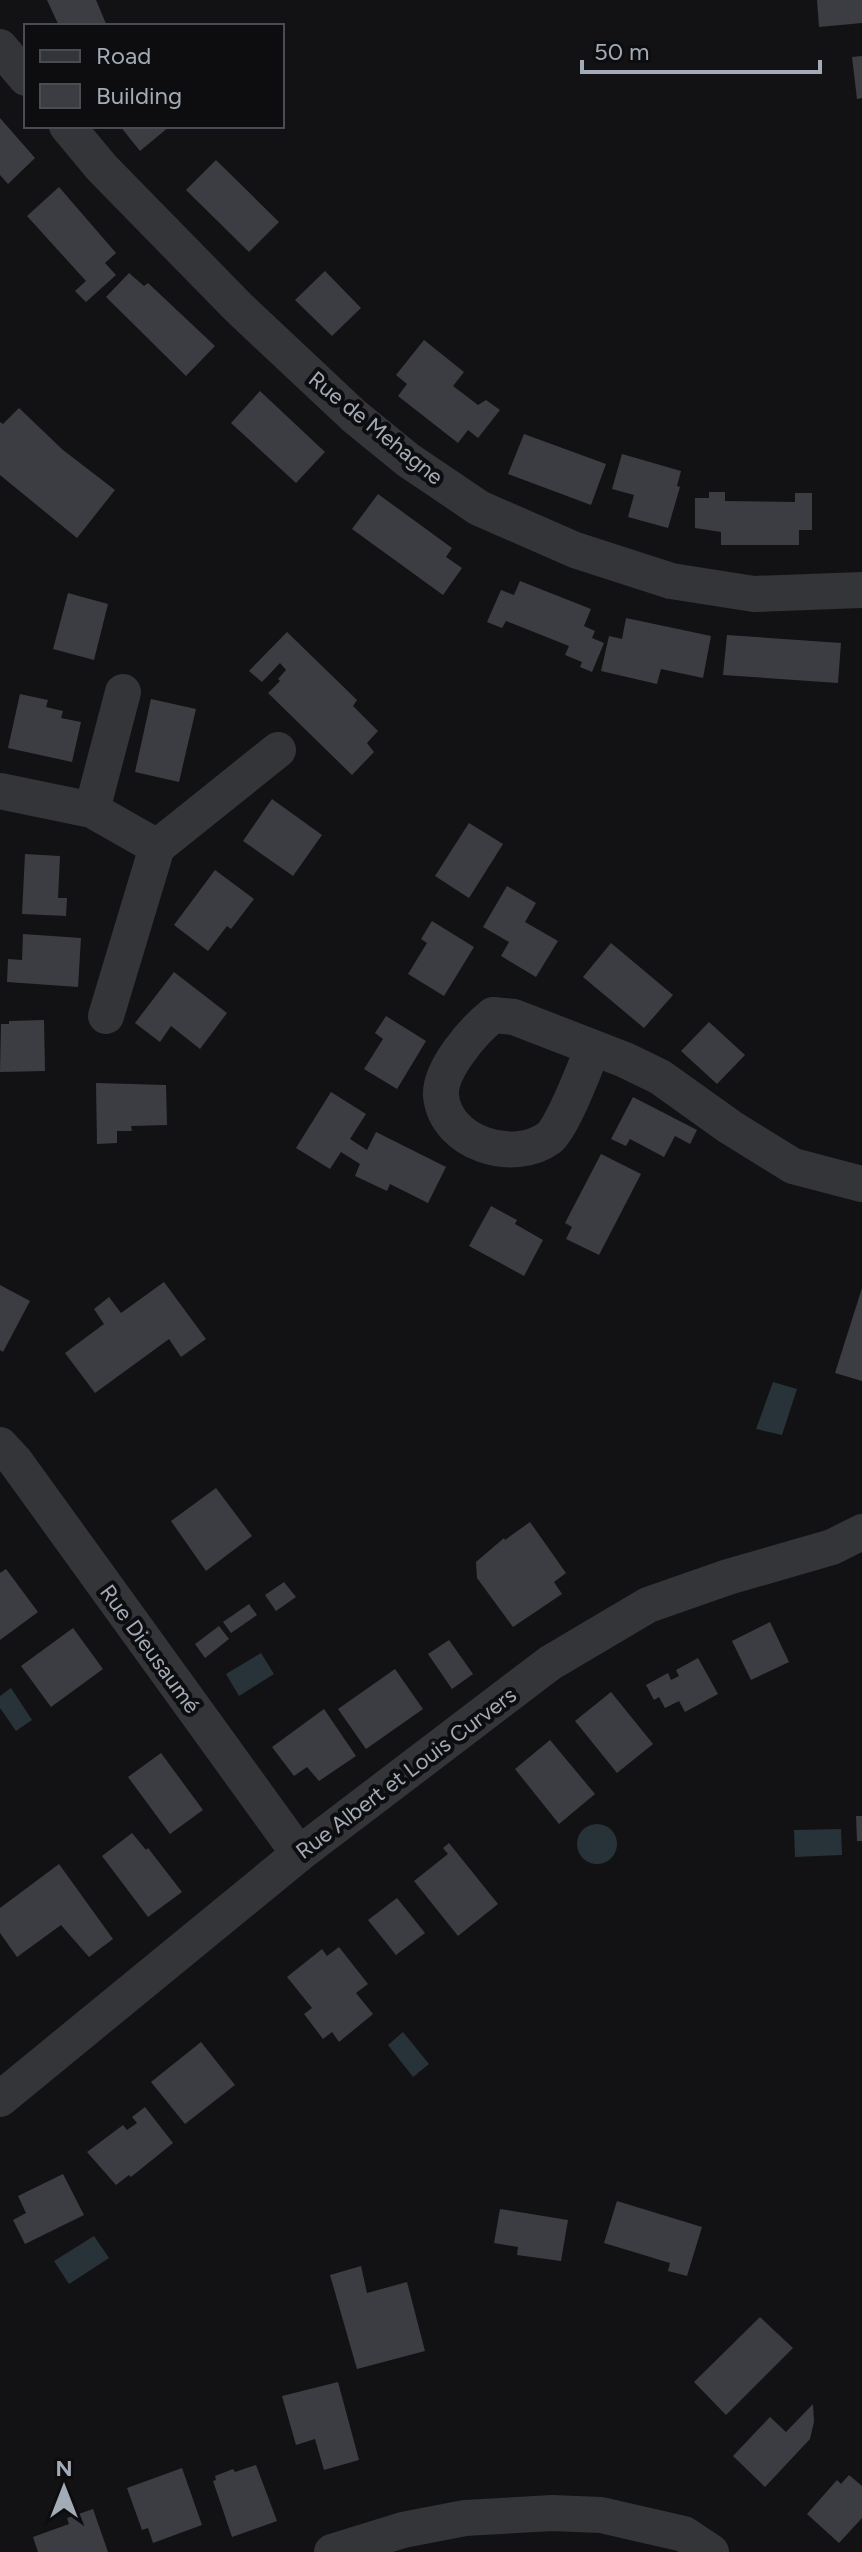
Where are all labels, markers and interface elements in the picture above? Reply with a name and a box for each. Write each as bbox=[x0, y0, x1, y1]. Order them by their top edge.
legend bbox=[24, 24, 284, 128]
scale bar bbox=[582, 24, 820, 74]
text: 50 m bbox=[594, 37, 650, 66]
text: Road bbox=[96, 41, 151, 70]
text: Building bbox=[96, 81, 182, 110]
street label: Rue de Mehagne bbox=[303, 366, 449, 490]
street label: Rue Dieusaumé bbox=[94, 1579, 206, 1719]
street label: Rue Albert et Louis Curvers bbox=[291, 1681, 521, 1865]
north arrow bbox=[24, 2448, 104, 2528]
text: N bbox=[55, 2455, 73, 2482]

